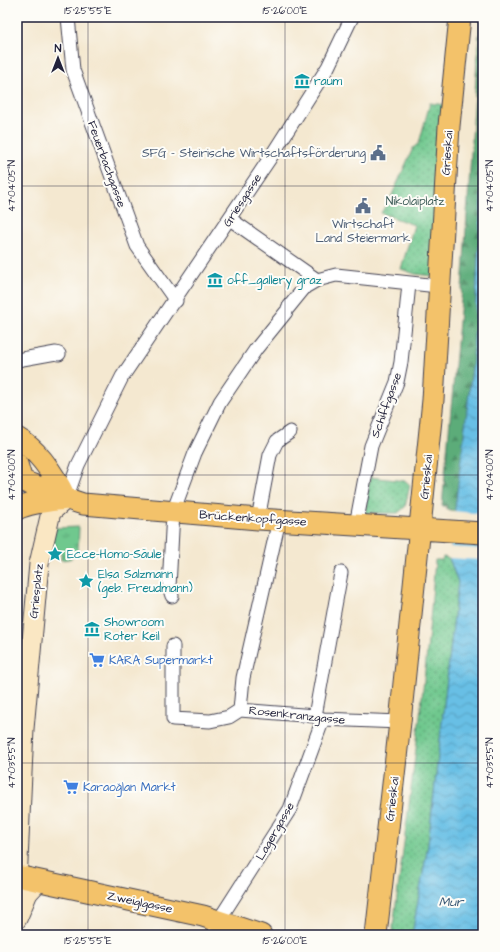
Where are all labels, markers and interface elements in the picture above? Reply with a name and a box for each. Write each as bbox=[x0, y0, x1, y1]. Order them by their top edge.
text: 15°25'55"E bbox=[64, 4, 112, 18]
text: 15°26'00"E bbox=[262, 4, 308, 18]
north arrow bbox=[38, 38, 78, 78]
text: N bbox=[55, 41, 62, 56]
museum icon: raum bbox=[293, 72, 311, 90]
place label: raum bbox=[314, 73, 343, 90]
street label: Feuerbachgasse bbox=[82, 118, 130, 211]
street label: Grieskai bbox=[437, 130, 458, 176]
public building icon: SFG - Steirische Wirtschaftsförderung bbox=[369, 144, 387, 162]
place label: SFG - Steirische Wirtschaftsförderung bbox=[142, 145, 366, 163]
text: 47°04'05"N bbox=[5, 160, 19, 212]
text: 47°04'05"N bbox=[483, 160, 497, 212]
street label: Griesgasse bbox=[219, 170, 267, 231]
park label: Nikolaiplatz bbox=[386, 193, 444, 210]
public building icon: Wirtschaft Land Steiermark bbox=[354, 197, 372, 215]
place label: Wirtschaft Land Steiermark bbox=[316, 216, 411, 247]
museum icon: off_gallery graz bbox=[206, 271, 224, 289]
place label: off_gallery graz bbox=[227, 272, 322, 290]
street label: Schiffgasse bbox=[367, 370, 407, 440]
text: 47°04'00"N bbox=[5, 449, 19, 501]
text: 47°04'00"N bbox=[483, 449, 497, 501]
street label: Grieskai bbox=[416, 454, 437, 500]
street label: Brückenkopfgasse bbox=[199, 506, 308, 532]
place icon: Ecce-Homo-Säule bbox=[46, 545, 64, 563]
place label: Ecce-Homo-Säule bbox=[67, 546, 162, 563]
street label: Griesplatz bbox=[25, 563, 48, 619]
place label: Elsa Salzmann (geb. Freudmann) bbox=[98, 566, 193, 598]
place icon: Elsa Salzmann (geb. Freudmann) bbox=[77, 572, 95, 590]
place label: Showroom Roter Keil bbox=[104, 614, 164, 645]
museum icon: Showroom Roter Keil bbox=[83, 620, 101, 638]
supermarket icon: KARA Supermarkt bbox=[88, 651, 106, 669]
place label: KARA Supermarkt bbox=[109, 652, 213, 669]
street label: Rosenkranzgasse bbox=[248, 702, 346, 730]
text: 47°03'55"N bbox=[5, 738, 19, 788]
text: 47°03'55"N bbox=[483, 738, 497, 788]
street label: Grieskai bbox=[381, 776, 404, 822]
supermarket icon: Karaoğlan Markt bbox=[62, 778, 80, 796]
place label: Karaoğlan Markt bbox=[83, 779, 176, 797]
street label: Lagergasse bbox=[252, 799, 300, 864]
street label: Zweiglgasse bbox=[105, 887, 175, 919]
water label: Mur bbox=[439, 893, 465, 911]
text: 15°25'55"E bbox=[64, 934, 112, 948]
text: 15°26'00"E bbox=[262, 934, 308, 948]

